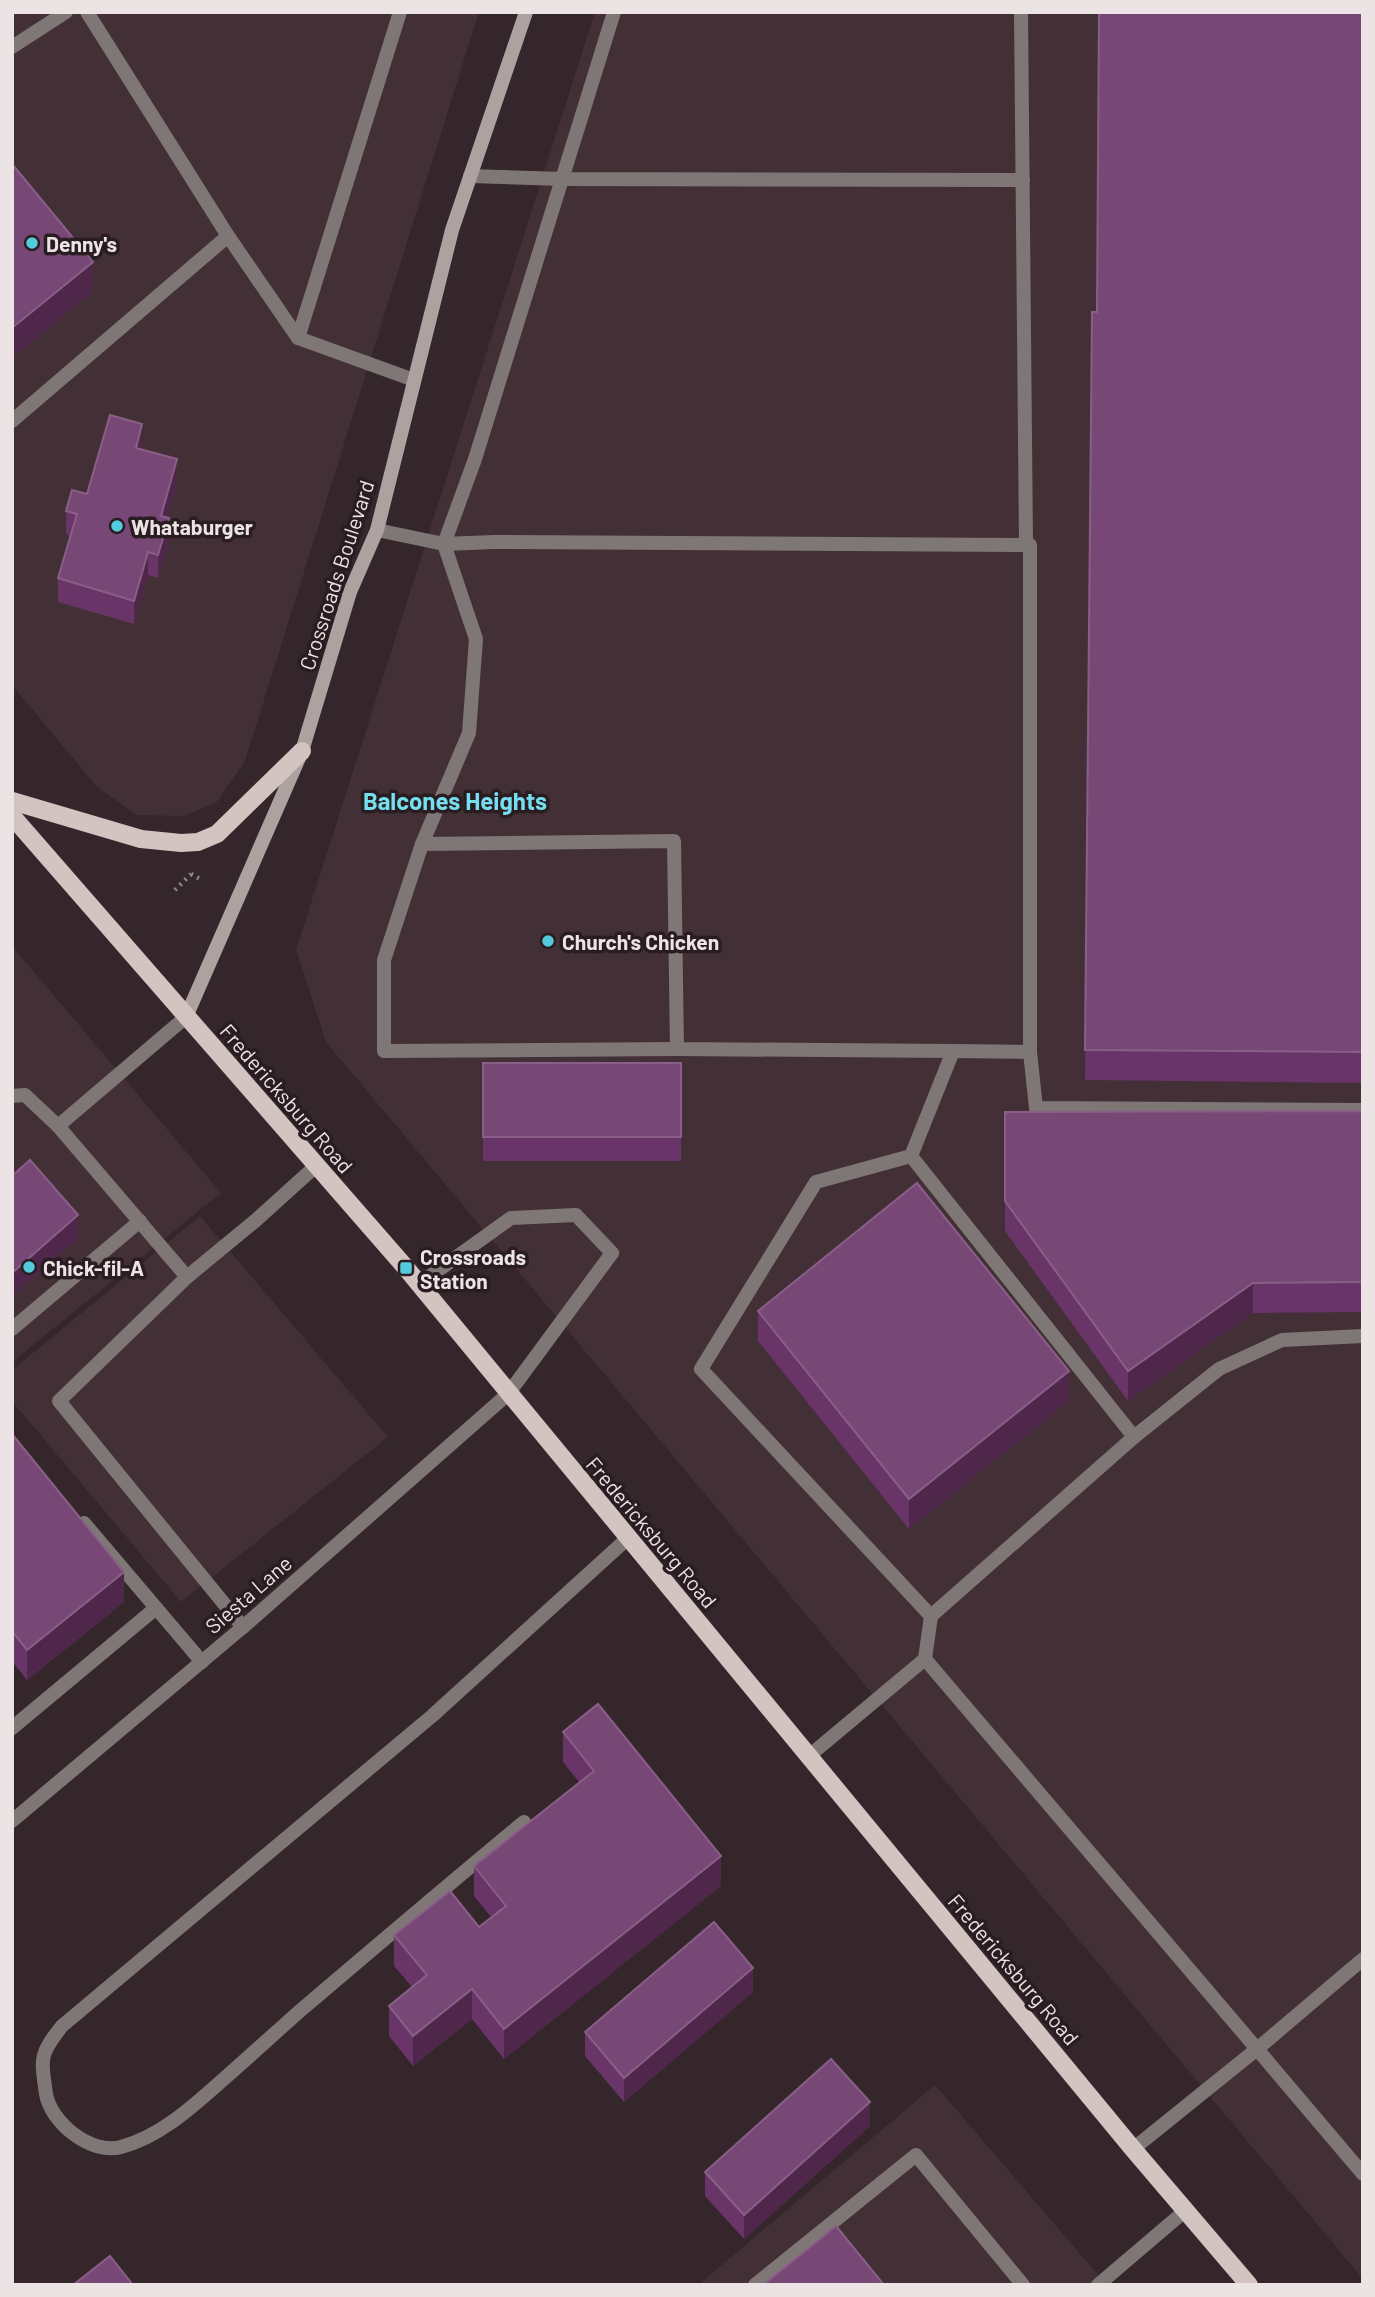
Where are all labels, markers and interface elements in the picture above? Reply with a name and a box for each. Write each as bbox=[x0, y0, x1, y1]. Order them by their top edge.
place label: Denny's bbox=[46, 231, 117, 256]
marker: Denny's bbox=[24, 235, 40, 251]
street label: Crossroads Boulevard bbox=[293, 477, 379, 673]
place label: Whataburger bbox=[131, 514, 253, 539]
marker: Whataburger bbox=[109, 518, 125, 534]
district label: Balcones Heights bbox=[363, 786, 547, 815]
place label: Church's Chicken bbox=[562, 929, 719, 954]
marker: Church's Chicken bbox=[540, 933, 556, 949]
street label: Fredericksburg Road bbox=[215, 1018, 359, 1178]
place label: Crossroads Station bbox=[420, 1244, 526, 1293]
place label: Chick-fil-A bbox=[43, 1255, 144, 1280]
marker: Chick-fil-A bbox=[21, 1259, 37, 1275]
marker: Crossroads Station bbox=[398, 1260, 414, 1276]
street label: Fredericksburg Road bbox=[582, 1451, 722, 1613]
street label: Siesta Lane bbox=[200, 1550, 296, 1638]
street label: Fredericksburg Road bbox=[944, 1888, 1084, 2050]

